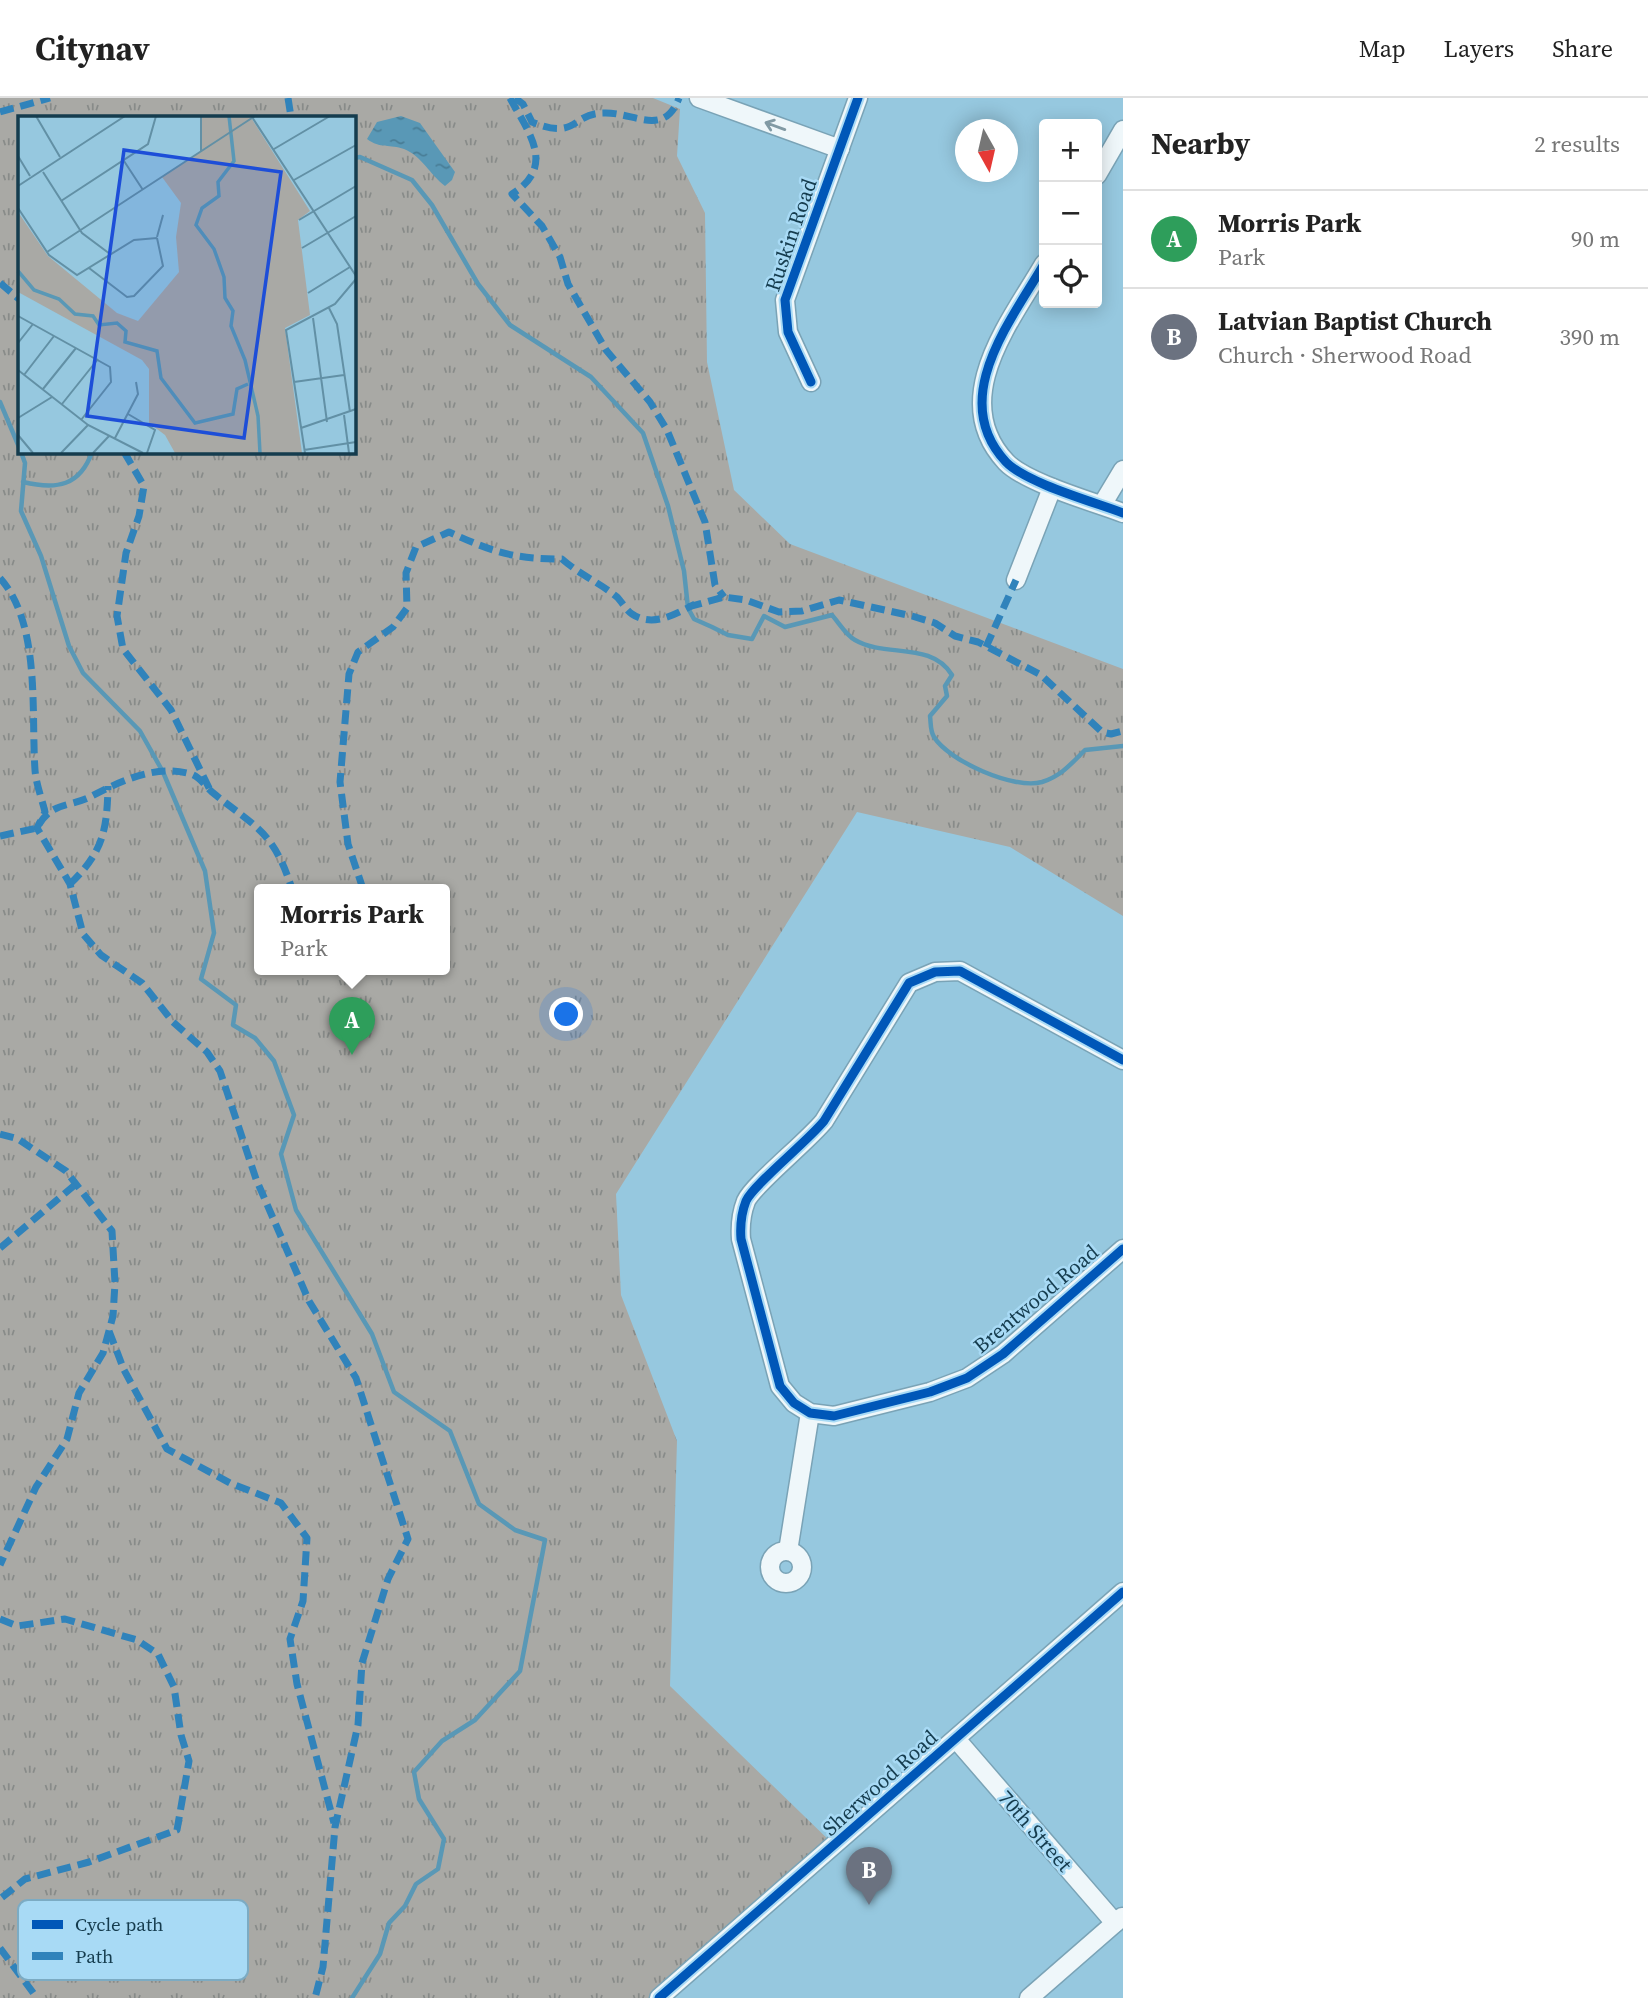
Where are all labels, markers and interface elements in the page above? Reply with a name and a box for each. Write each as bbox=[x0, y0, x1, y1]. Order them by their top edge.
text: Citynav bbox=[35, 26, 150, 71]
text: Map bbox=[1359, 32, 1406, 65]
text: Layers bbox=[1444, 32, 1514, 65]
text: Share bbox=[1552, 32, 1613, 65]
inset map bbox=[18, 116, 355, 453]
one-way arrow bbox=[765, 119, 787, 131]
north arrow bbox=[955, 119, 1018, 182]
map controls bbox=[1039, 119, 1102, 308]
button: + bbox=[1039, 119, 1102, 182]
text: Nearby bbox=[1151, 123, 1250, 164]
text: 2 results bbox=[1534, 128, 1620, 160]
street label: Ruskin Road bbox=[758, 174, 823, 295]
button: − bbox=[1039, 182, 1102, 245]
text: Morris Park bbox=[1218, 205, 1361, 241]
text: A bbox=[1166, 223, 1182, 255]
text: 90 m bbox=[1571, 223, 1620, 255]
text: Park bbox=[1218, 241, 1265, 273]
button: locate bbox=[1039, 245, 1102, 308]
text: Latvian Baptist Church bbox=[1218, 303, 1492, 339]
text: B bbox=[1167, 321, 1181, 353]
text: 390 m bbox=[1559, 321, 1620, 353]
text: Church · Sherwood Road bbox=[1218, 339, 1471, 371]
popup bbox=[254, 884, 450, 975]
text: Morris Park bbox=[280, 896, 424, 932]
text: Park bbox=[280, 932, 328, 964]
pin: A bbox=[329, 997, 375, 1055]
your location bbox=[549, 997, 583, 1031]
street label: Brentwood Road bbox=[967, 1238, 1105, 1360]
street label: Sherwood Road bbox=[816, 1723, 944, 1842]
street label: 70th Street bbox=[992, 1784, 1079, 1878]
pin: B bbox=[846, 1847, 892, 1905]
legend bbox=[18, 1900, 248, 1980]
text: Cycle path bbox=[75, 1911, 164, 1937]
text: Path bbox=[75, 1943, 113, 1969]

